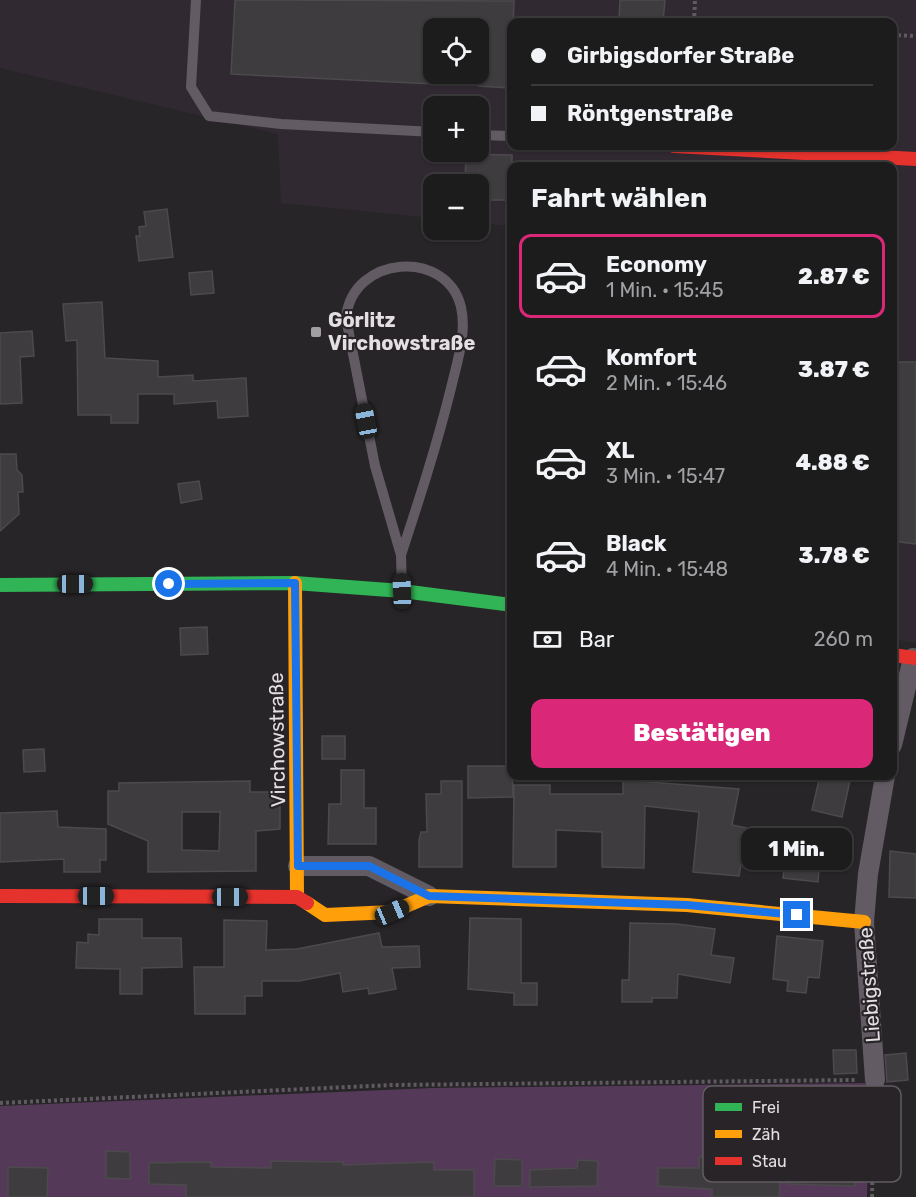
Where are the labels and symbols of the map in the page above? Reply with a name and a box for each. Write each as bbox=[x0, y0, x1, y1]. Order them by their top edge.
place label: Görlitz Virchowstraße bbox=[328, 308, 475, 355]
marker: Görlitz Virchowstraße bbox=[309, 325, 323, 339]
car bbox=[354, 402, 378, 440]
route start bbox=[155, 570, 182, 597]
car bbox=[392, 573, 412, 609]
car bbox=[57, 575, 93, 593]
street label: Virchowstraße bbox=[264, 672, 290, 808]
callout: 1 Min. bbox=[742, 828, 852, 870]
car bbox=[78, 887, 114, 905]
car bbox=[212, 888, 248, 906]
car bbox=[372, 897, 412, 927]
route end bbox=[783, 901, 810, 928]
street label: Liebigstraße bbox=[853, 927, 885, 1043]
legend bbox=[703, 1086, 901, 1182]
text: Frei bbox=[752, 1098, 780, 1117]
text: Zäh bbox=[752, 1125, 780, 1144]
text: Stau bbox=[752, 1152, 787, 1171]

